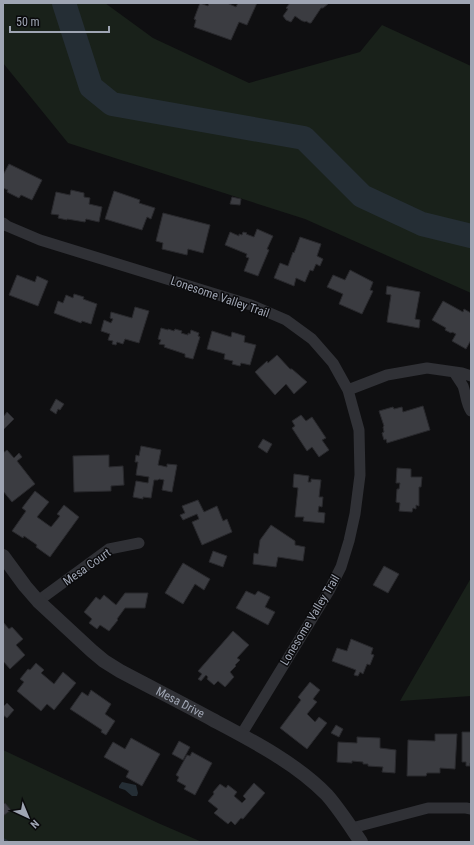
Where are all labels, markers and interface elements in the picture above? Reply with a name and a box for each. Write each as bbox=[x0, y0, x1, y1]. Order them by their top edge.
scale bar bbox=[10, 8, 109, 34]
text: 50 m bbox=[16, 15, 40, 29]
street label: Lonesome Valley Trail bbox=[169, 274, 271, 320]
street label: Mesa Court bbox=[61, 545, 114, 588]
street label: Lonesome Valley Trail bbox=[277, 572, 343, 668]
street label: Mesa Drive bbox=[154, 684, 207, 721]
north arrow bbox=[8, 797, 48, 837]
text: N bbox=[27, 817, 42, 831]

